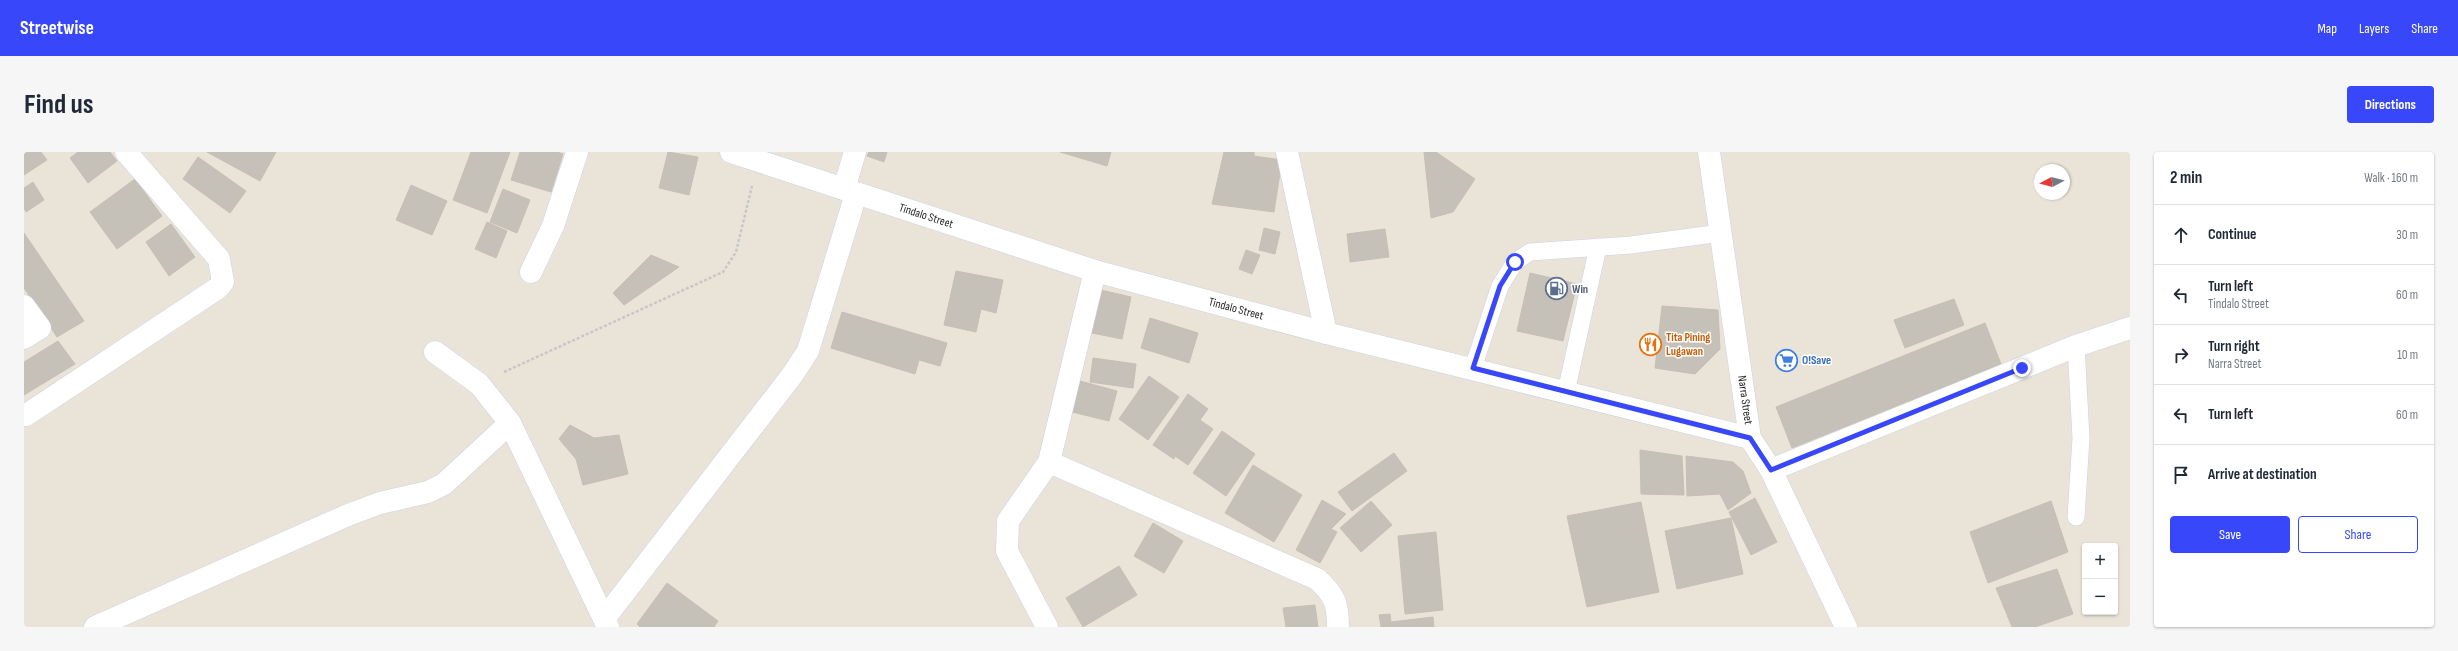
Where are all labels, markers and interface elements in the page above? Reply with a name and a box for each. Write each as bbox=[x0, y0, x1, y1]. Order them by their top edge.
text: Streetwise bbox=[20, 17, 94, 40]
text: Map bbox=[2317, 20, 2337, 37]
text: Layers bbox=[2359, 20, 2389, 37]
text: Share bbox=[2411, 20, 2438, 37]
button: Directions bbox=[2347, 86, 2434, 123]
text: Find us bbox=[24, 88, 93, 121]
north arrow bbox=[2034, 164, 2070, 200]
text: 2 min bbox=[2170, 168, 2202, 188]
text: Walk · 160 m bbox=[2364, 170, 2418, 186]
street label: Tindalo Street bbox=[897, 200, 955, 232]
icon: ahead bbox=[2170, 224, 2192, 246]
text: Continue bbox=[2208, 225, 2257, 244]
text: 30 m bbox=[2396, 227, 2418, 243]
route start bbox=[1506, 253, 1524, 271]
fuel station icon: Win bbox=[1544, 276, 1570, 302]
text: Turn left bbox=[2208, 277, 2253, 296]
place label: Win bbox=[1572, 282, 1588, 297]
icon: left bbox=[2170, 284, 2192, 306]
text: 60 m bbox=[2396, 287, 2418, 303]
street label: Tindalo Street bbox=[1207, 294, 1265, 324]
text: Tindalo Street bbox=[2208, 296, 2269, 312]
place label: Tita Pining Lugawan bbox=[1666, 330, 1710, 359]
restaurant icon: Tita Pining Lugawan bbox=[1638, 331, 1664, 357]
text: Turn right bbox=[2208, 337, 2260, 356]
icon: right bbox=[2170, 344, 2192, 366]
supermarket icon: O!Save bbox=[1774, 347, 1800, 373]
text: 10 m bbox=[2397, 347, 2418, 363]
place label: O!Save bbox=[1802, 353, 1831, 368]
text: Narra Street bbox=[2208, 356, 2261, 372]
route end bbox=[2013, 359, 2031, 377]
street label: Narra Street bbox=[1734, 375, 1756, 426]
icon: left bbox=[2170, 404, 2192, 426]
text: Turn left bbox=[2208, 405, 2253, 424]
text: 60 m bbox=[2396, 407, 2418, 423]
icon: arrive bbox=[2170, 464, 2192, 486]
text: Arrive at destination bbox=[2208, 465, 2317, 484]
button: Save bbox=[2170, 516, 2290, 553]
button: Share bbox=[2298, 516, 2418, 553]
map controls bbox=[2082, 543, 2118, 615]
button: + bbox=[2082, 543, 2118, 579]
button: − bbox=[2082, 579, 2118, 615]

